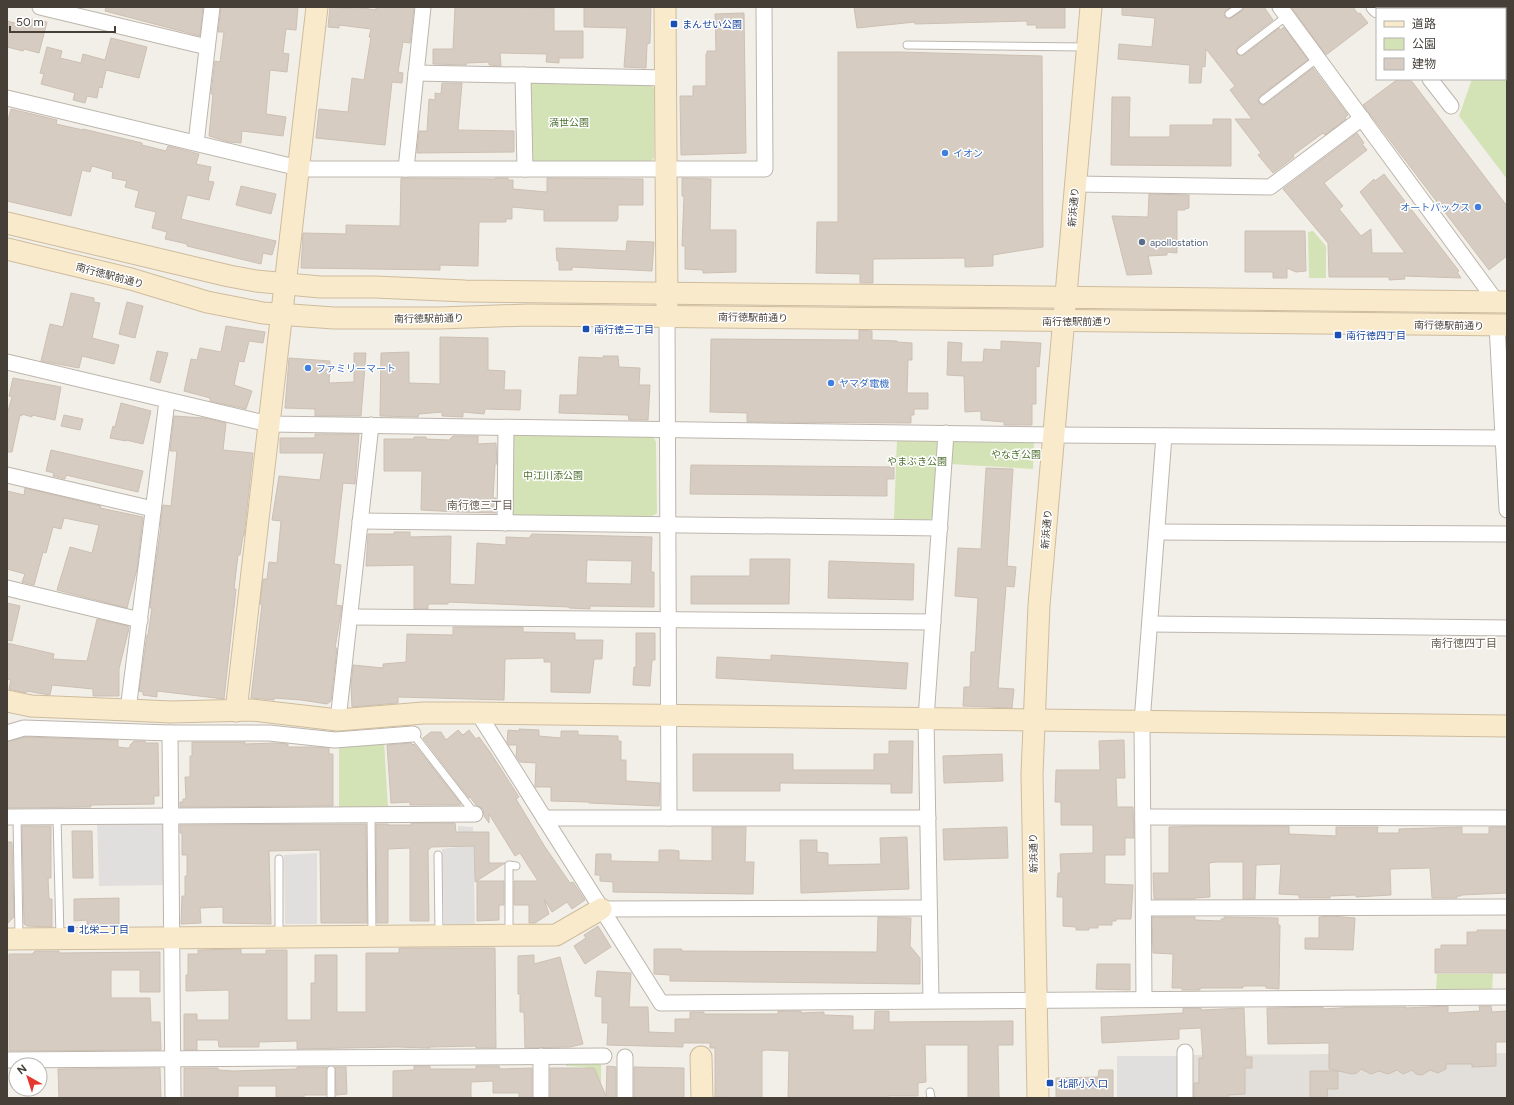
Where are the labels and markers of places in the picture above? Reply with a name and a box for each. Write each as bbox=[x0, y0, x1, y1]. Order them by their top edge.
place label: まんせい公園 bbox=[682, 18, 742, 31]
marker: まんせい公園 bbox=[669, 19, 679, 29]
place label: イオン bbox=[953, 147, 983, 160]
marker: イオン bbox=[940, 148, 950, 158]
place label: オートバックス bbox=[1400, 201, 1470, 214]
marker: オートバックス bbox=[1473, 202, 1483, 212]
place label: apollostation bbox=[1150, 236, 1208, 249]
marker: apollostation bbox=[1137, 237, 1147, 247]
place label: 南行徳三丁目 bbox=[594, 323, 654, 336]
marker: 南行徳三丁目 bbox=[581, 324, 591, 334]
place label: 南行徳四丁目 bbox=[1346, 329, 1406, 342]
marker: 南行徳四丁目 bbox=[1333, 330, 1343, 340]
place label: ファミリーマート bbox=[316, 362, 396, 375]
marker: ファミリーマート bbox=[303, 363, 313, 373]
place label: ヤマダ電機 bbox=[839, 377, 889, 390]
marker: ヤマダ電機 bbox=[826, 378, 836, 388]
place label: 北栄二丁目 bbox=[79, 923, 129, 936]
marker: 北栄二丁目 bbox=[66, 924, 76, 934]
place label: 北部小入口 bbox=[1058, 1077, 1108, 1090]
marker: 北部小入口 bbox=[1045, 1078, 1055, 1088]

